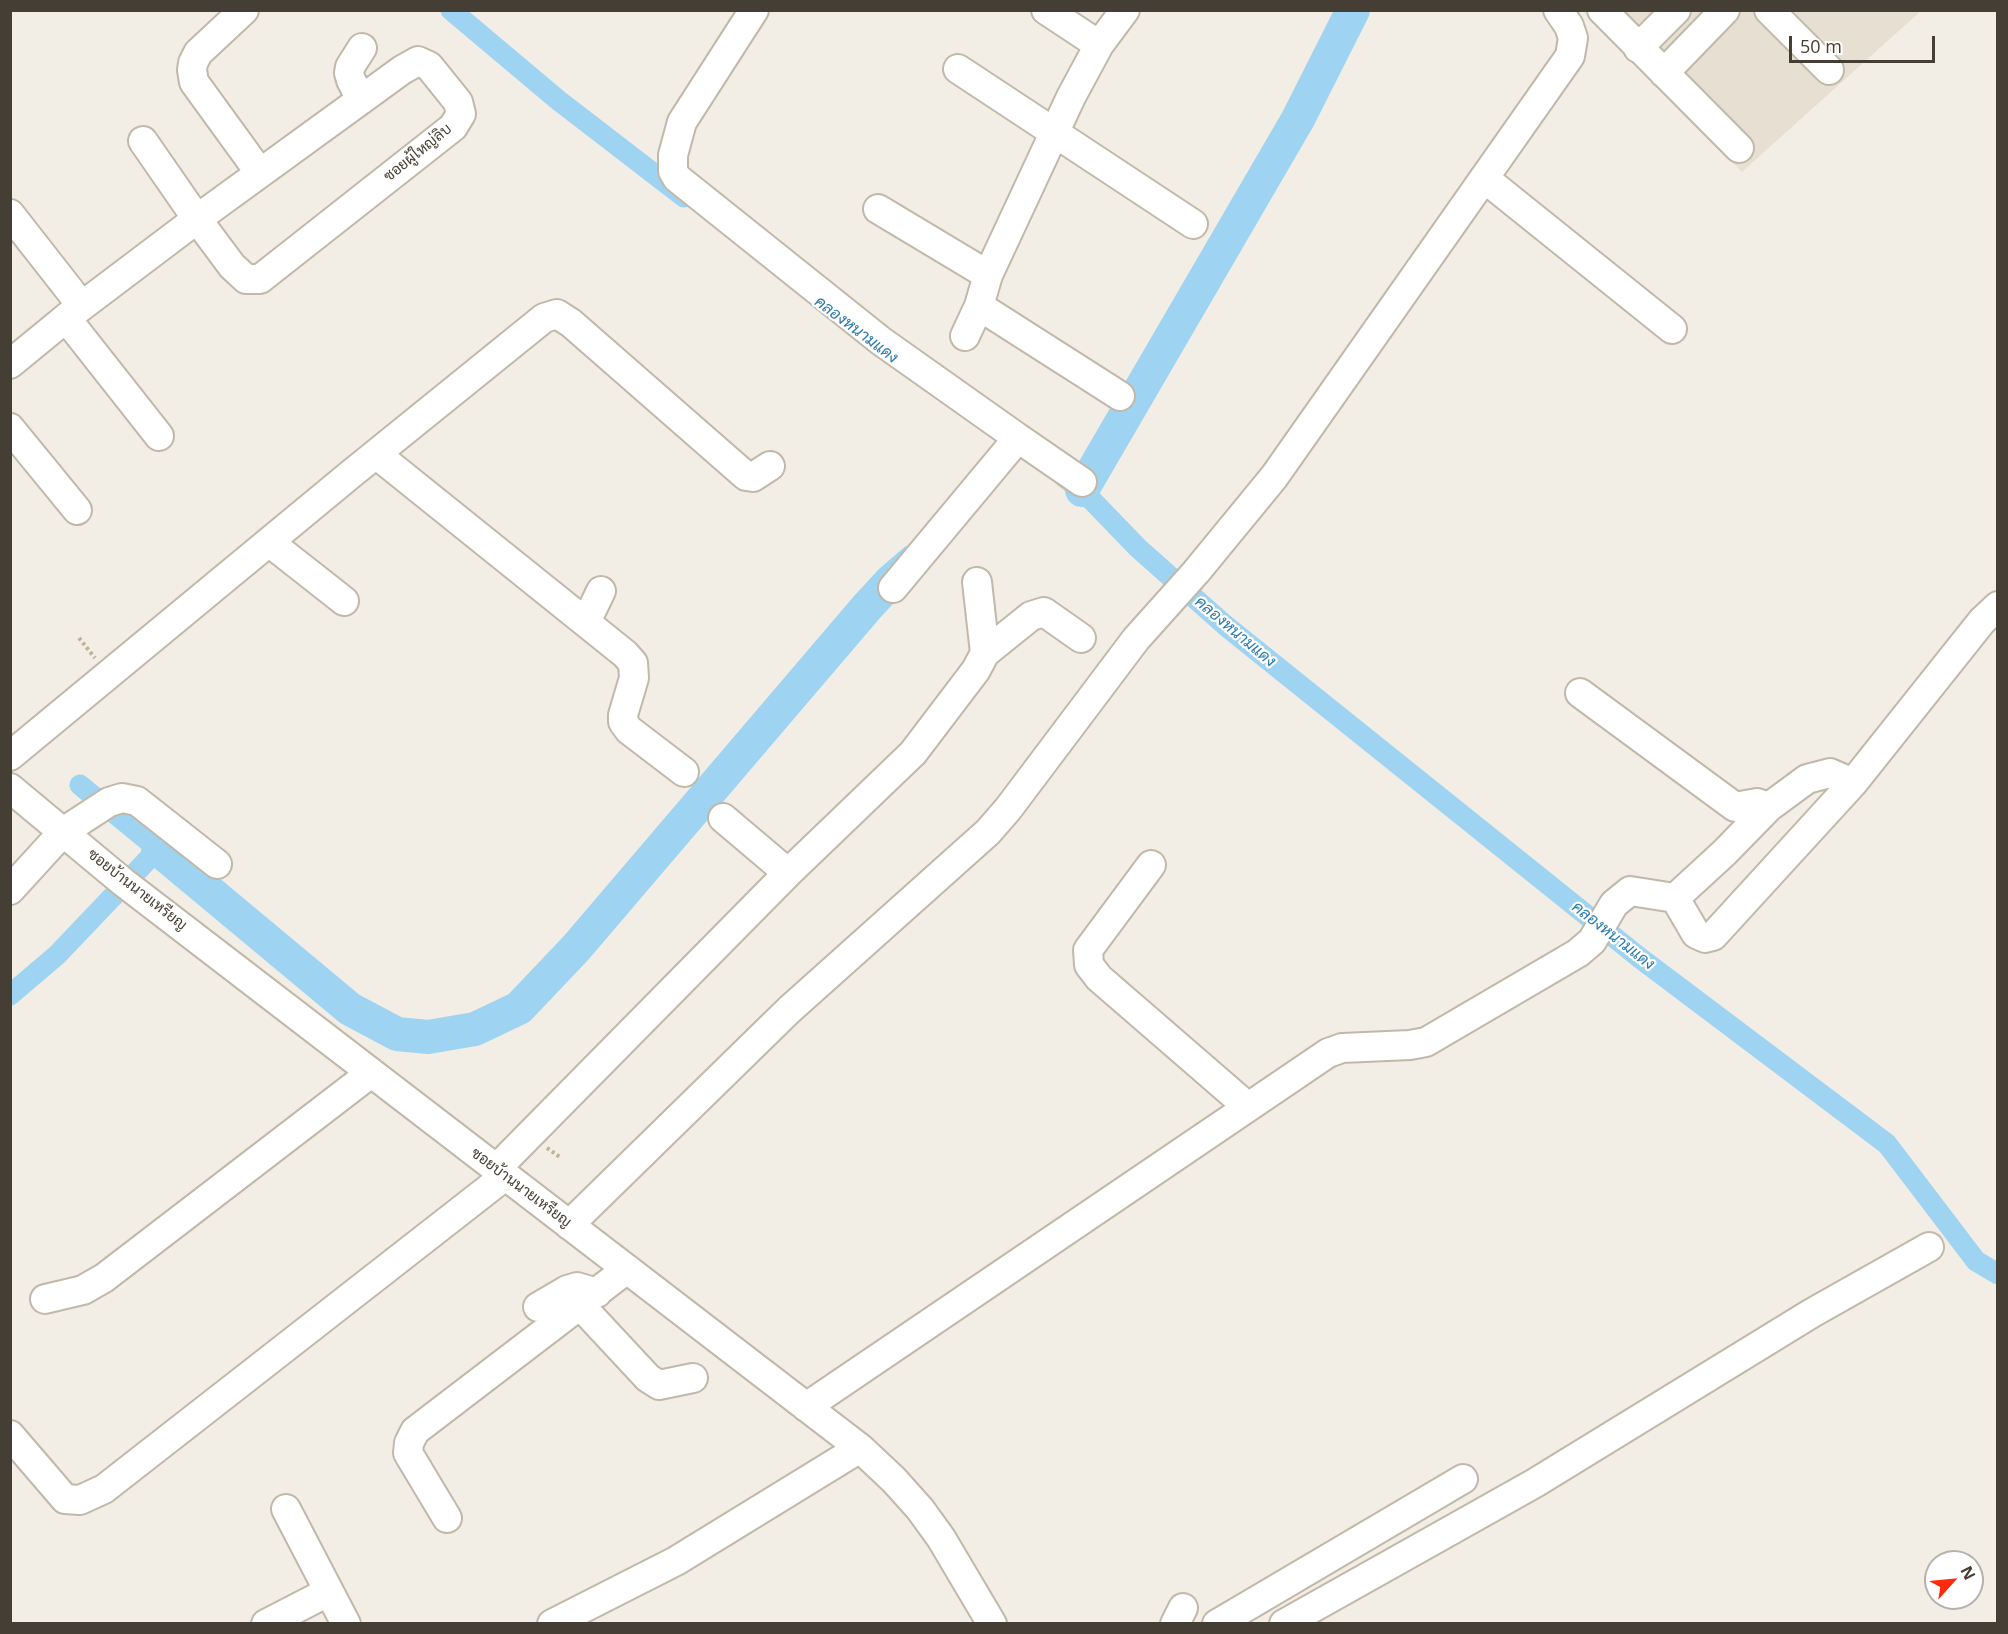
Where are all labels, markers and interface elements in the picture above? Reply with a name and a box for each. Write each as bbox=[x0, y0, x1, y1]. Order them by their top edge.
scale bar bbox=[1792, 24, 1938, 62]
text: 50 m bbox=[1800, 34, 1842, 58]
street label: ซอยผู้ใหญ่ลิบ bbox=[380, 120, 456, 186]
water label: คลองหนามแดง bbox=[810, 292, 902, 368]
water label: คลองหนามแดง bbox=[1191, 593, 1279, 671]
street label: ซอยบ้านนายเหรียญ bbox=[84, 846, 190, 934]
water label: คลองหนามแดง bbox=[1568, 898, 1658, 974]
street label: ซอยบ้านนายเหรียญ bbox=[467, 1144, 575, 1232]
north arrow bbox=[1924, 1550, 1984, 1610]
text: N bbox=[1955, 1562, 1981, 1584]

